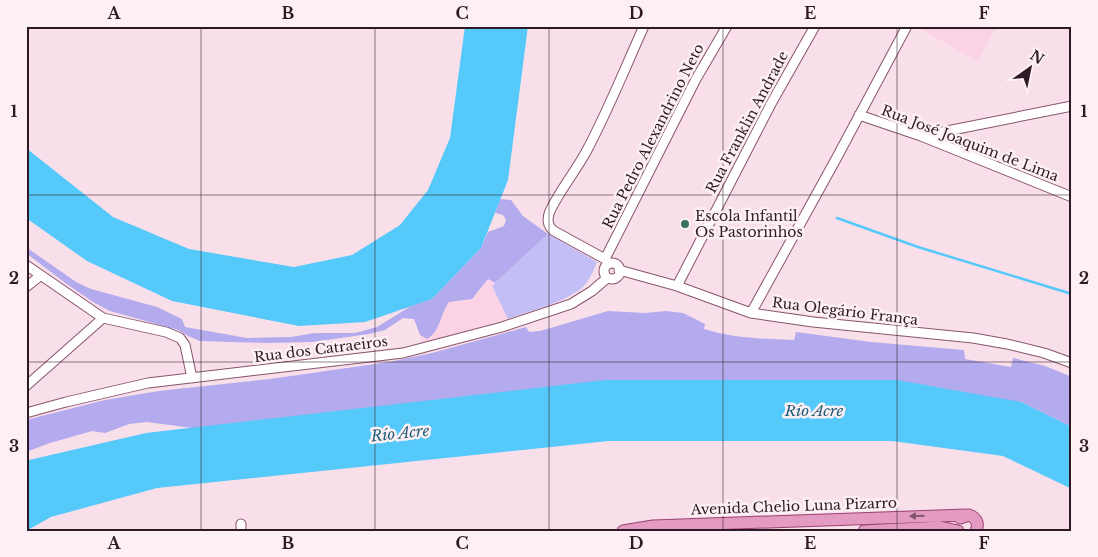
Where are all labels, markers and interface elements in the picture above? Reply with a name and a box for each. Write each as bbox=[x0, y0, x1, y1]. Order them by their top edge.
text: A bbox=[107, 3, 122, 23]
text: B bbox=[282, 3, 295, 23]
text: C bbox=[455, 3, 469, 23]
text: D bbox=[629, 3, 643, 23]
text: E bbox=[804, 3, 816, 23]
text: F bbox=[978, 3, 990, 23]
street label: Rua Pedro Alexandrino Neto bbox=[598, 40, 708, 232]
north arrow bbox=[1006, 42, 1056, 92]
text: N bbox=[1027, 46, 1048, 68]
street label: Rua Franklin Andrade bbox=[702, 48, 792, 196]
text: 1 bbox=[11, 101, 18, 121]
street label: Rua José Joaquim de Lima bbox=[879, 101, 1061, 185]
text: 1 bbox=[1081, 101, 1088, 121]
place label: Escola Infantil Os Pastorinhos bbox=[695, 207, 803, 241]
marker: Escola Infantil Os Pastorinhos bbox=[679, 218, 691, 230]
text: 2 bbox=[9, 268, 19, 288]
text: 2 bbox=[1079, 268, 1089, 288]
street label: Rua Olegário França bbox=[771, 293, 919, 329]
street label: Rua dos Catraeiros bbox=[253, 332, 389, 366]
water label: Río Acre bbox=[784, 401, 843, 420]
water label: Río Acre bbox=[369, 420, 430, 446]
text: 3 bbox=[9, 436, 19, 456]
text: 3 bbox=[1079, 436, 1089, 456]
street label: Avenida Chelio Luna Pizarro bbox=[690, 493, 897, 519]
one-way arrow bbox=[909, 513, 925, 521]
text: A bbox=[107, 533, 122, 553]
text: B bbox=[282, 533, 295, 553]
text: C bbox=[455, 533, 469, 553]
text: D bbox=[629, 533, 643, 553]
text: E bbox=[804, 533, 816, 553]
text: F bbox=[978, 533, 990, 553]

